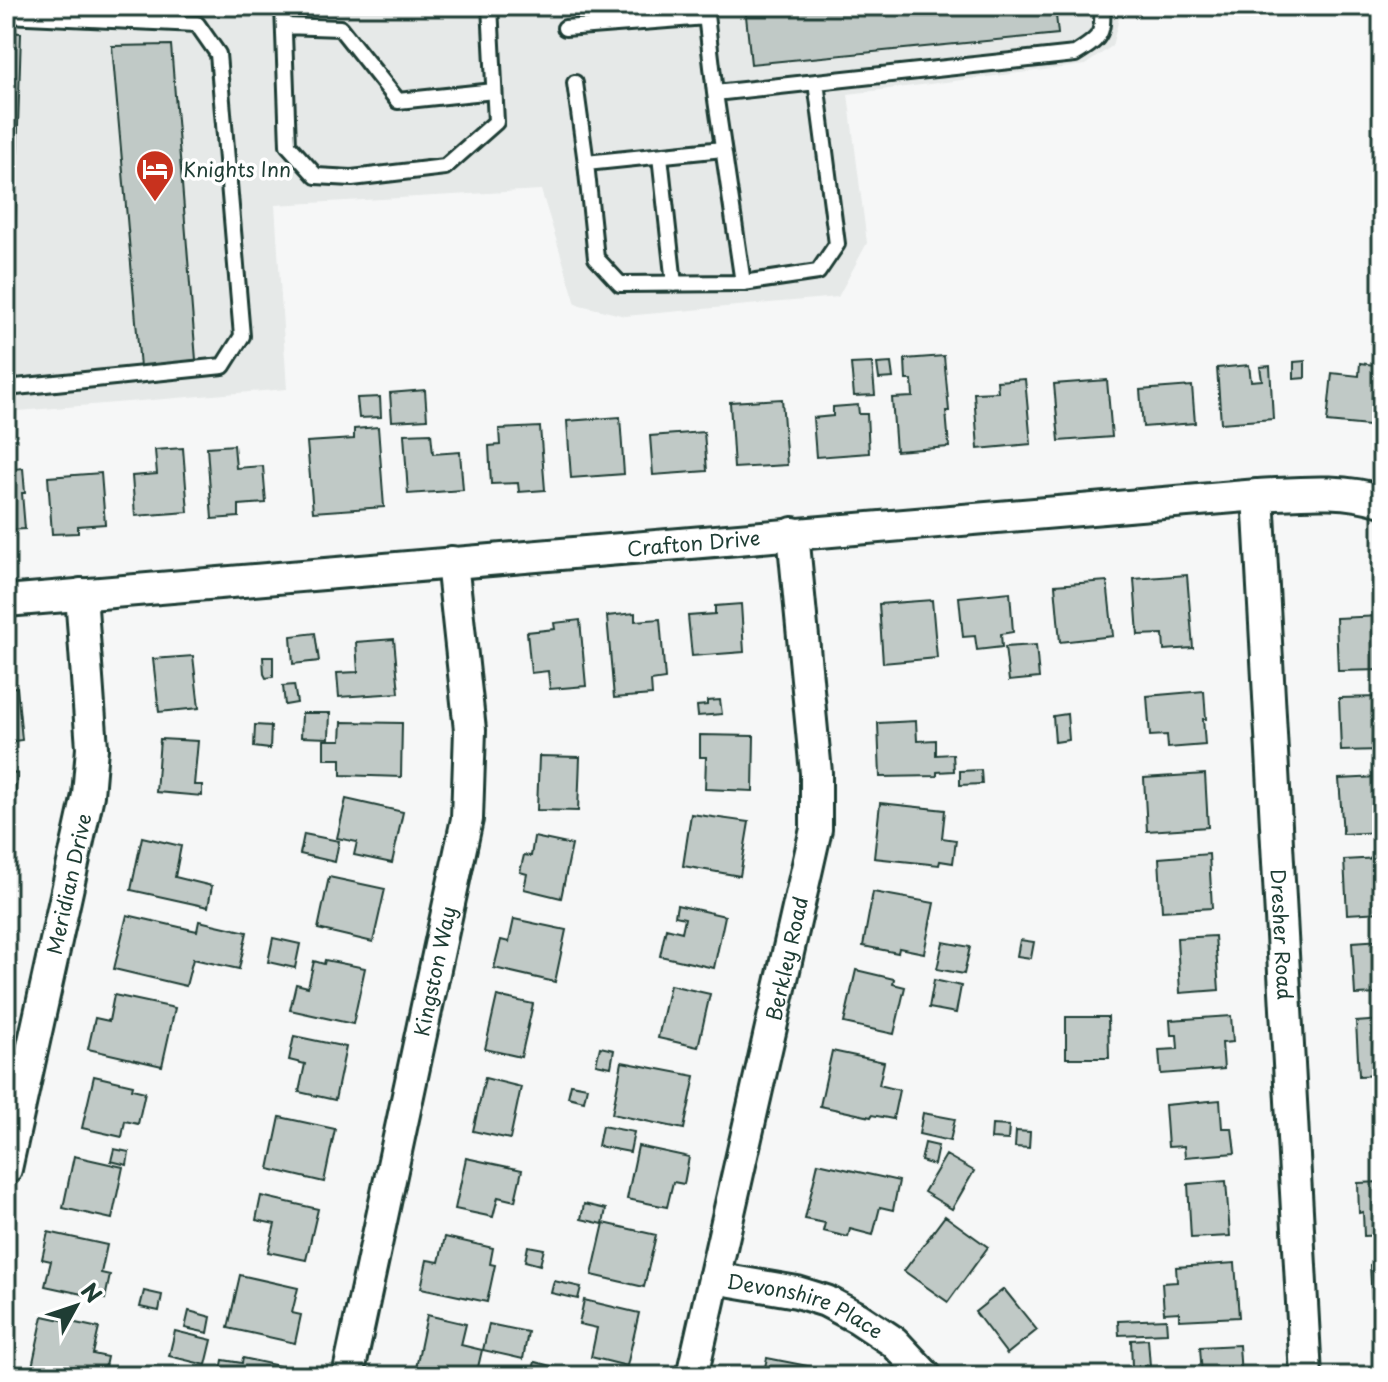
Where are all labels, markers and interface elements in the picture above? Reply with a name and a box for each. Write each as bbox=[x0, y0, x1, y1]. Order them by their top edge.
hotel icon: Knights Inn bbox=[134, 148, 176, 203]
place label: Knights Inn bbox=[183, 154, 291, 184]
street label: Crafton Drive bbox=[626, 522, 761, 563]
street label: Meridian Drive bbox=[38, 810, 99, 957]
street label: Dresher Road bbox=[1263, 868, 1300, 1001]
street label: Berkley Road bbox=[758, 894, 815, 1024]
street label: Kingston Way bbox=[406, 903, 463, 1039]
street label: Devonshire Place bbox=[725, 1265, 889, 1346]
north arrow bbox=[36, 1266, 116, 1346]
text: N bbox=[74, 1275, 111, 1309]

